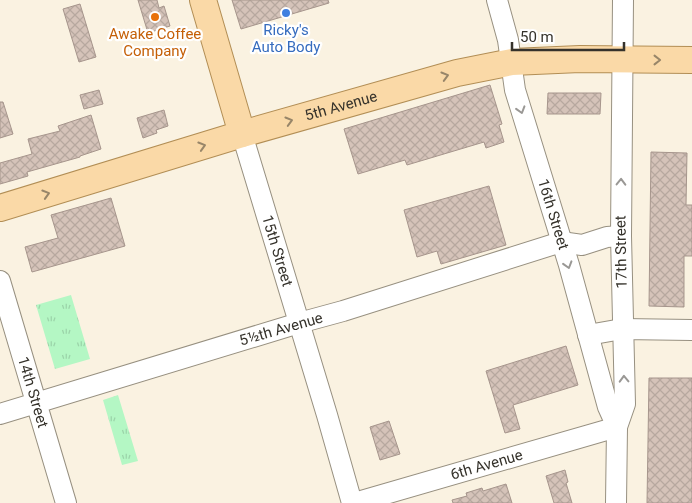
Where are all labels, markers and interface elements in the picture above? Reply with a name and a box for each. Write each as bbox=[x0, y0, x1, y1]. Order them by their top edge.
marker: Ricky's Auto Body bbox=[280, 7, 292, 19]
marker: Awake Coffee Company bbox=[149, 11, 161, 23]
scale bar bbox=[512, 20, 624, 52]
place label: Ricky's Auto Body bbox=[252, 21, 320, 56]
place label: Awake Coffee Company bbox=[109, 25, 201, 60]
text: 50 m bbox=[520, 28, 554, 46]
one-way arrow bbox=[654, 55, 661, 65]
one-way arrow bbox=[441, 72, 449, 82]
street label: 5th Avenue bbox=[303, 87, 379, 125]
one-way arrow bbox=[516, 105, 526, 113]
one-way arrow bbox=[285, 116, 294, 127]
one-way arrow bbox=[197, 142, 206, 152]
street label: 16th Street bbox=[534, 177, 573, 252]
one-way arrow bbox=[616, 178, 626, 186]
one-way arrow bbox=[42, 189, 50, 199]
street label: 15th Street bbox=[258, 213, 297, 289]
street label: 17th Street bbox=[611, 215, 631, 289]
one-way arrow bbox=[563, 261, 573, 269]
street label: 5½th Avenue bbox=[237, 308, 325, 350]
street label: 14th Street bbox=[14, 354, 52, 430]
one-way arrow bbox=[618, 375, 629, 383]
street label: 6th Avenue bbox=[448, 446, 525, 484]

